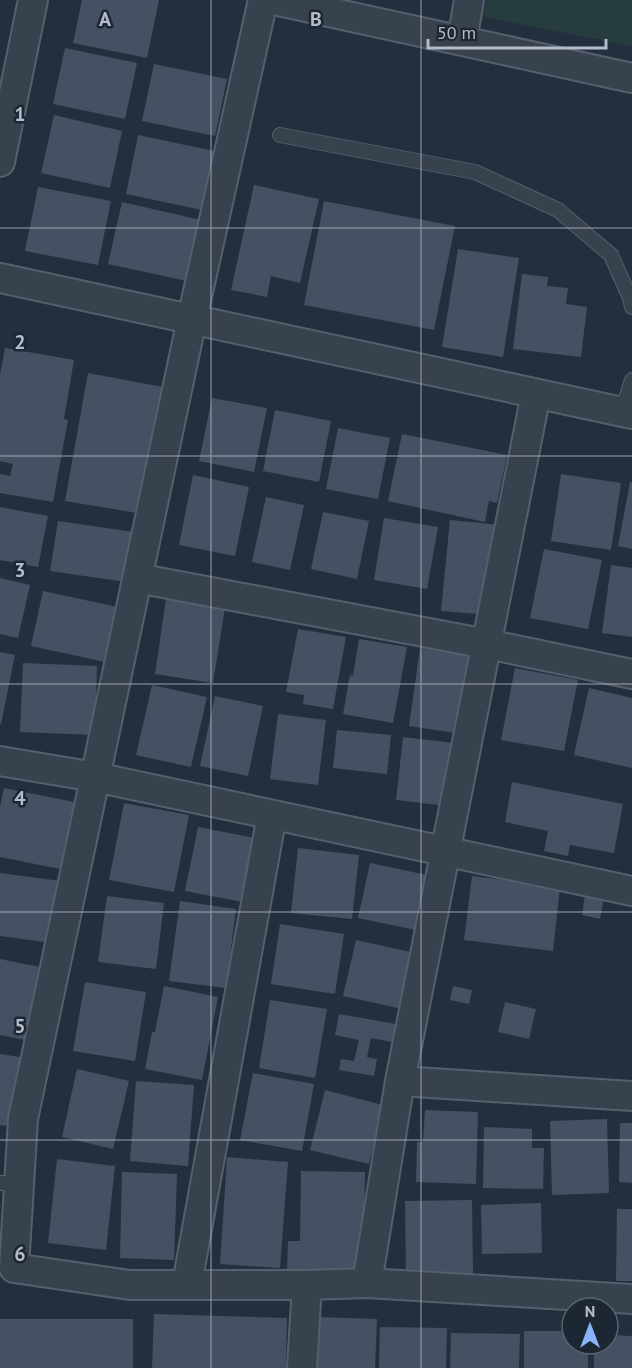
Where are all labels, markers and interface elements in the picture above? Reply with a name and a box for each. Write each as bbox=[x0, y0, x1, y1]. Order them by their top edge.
text: A bbox=[99, 6, 112, 32]
text: B bbox=[310, 6, 322, 32]
scale bar bbox=[428, 12, 606, 50]
text: 50 m bbox=[437, 21, 476, 44]
text: 1 bbox=[14, 101, 26, 127]
text: 2 bbox=[14, 329, 26, 355]
text: 3 bbox=[14, 557, 26, 583]
text: 4 bbox=[14, 785, 26, 811]
text: 5 bbox=[14, 1013, 26, 1039]
text: 6 bbox=[14, 1241, 26, 1267]
north arrow bbox=[560, 1296, 620, 1356]
text: N bbox=[585, 1301, 595, 1321]

